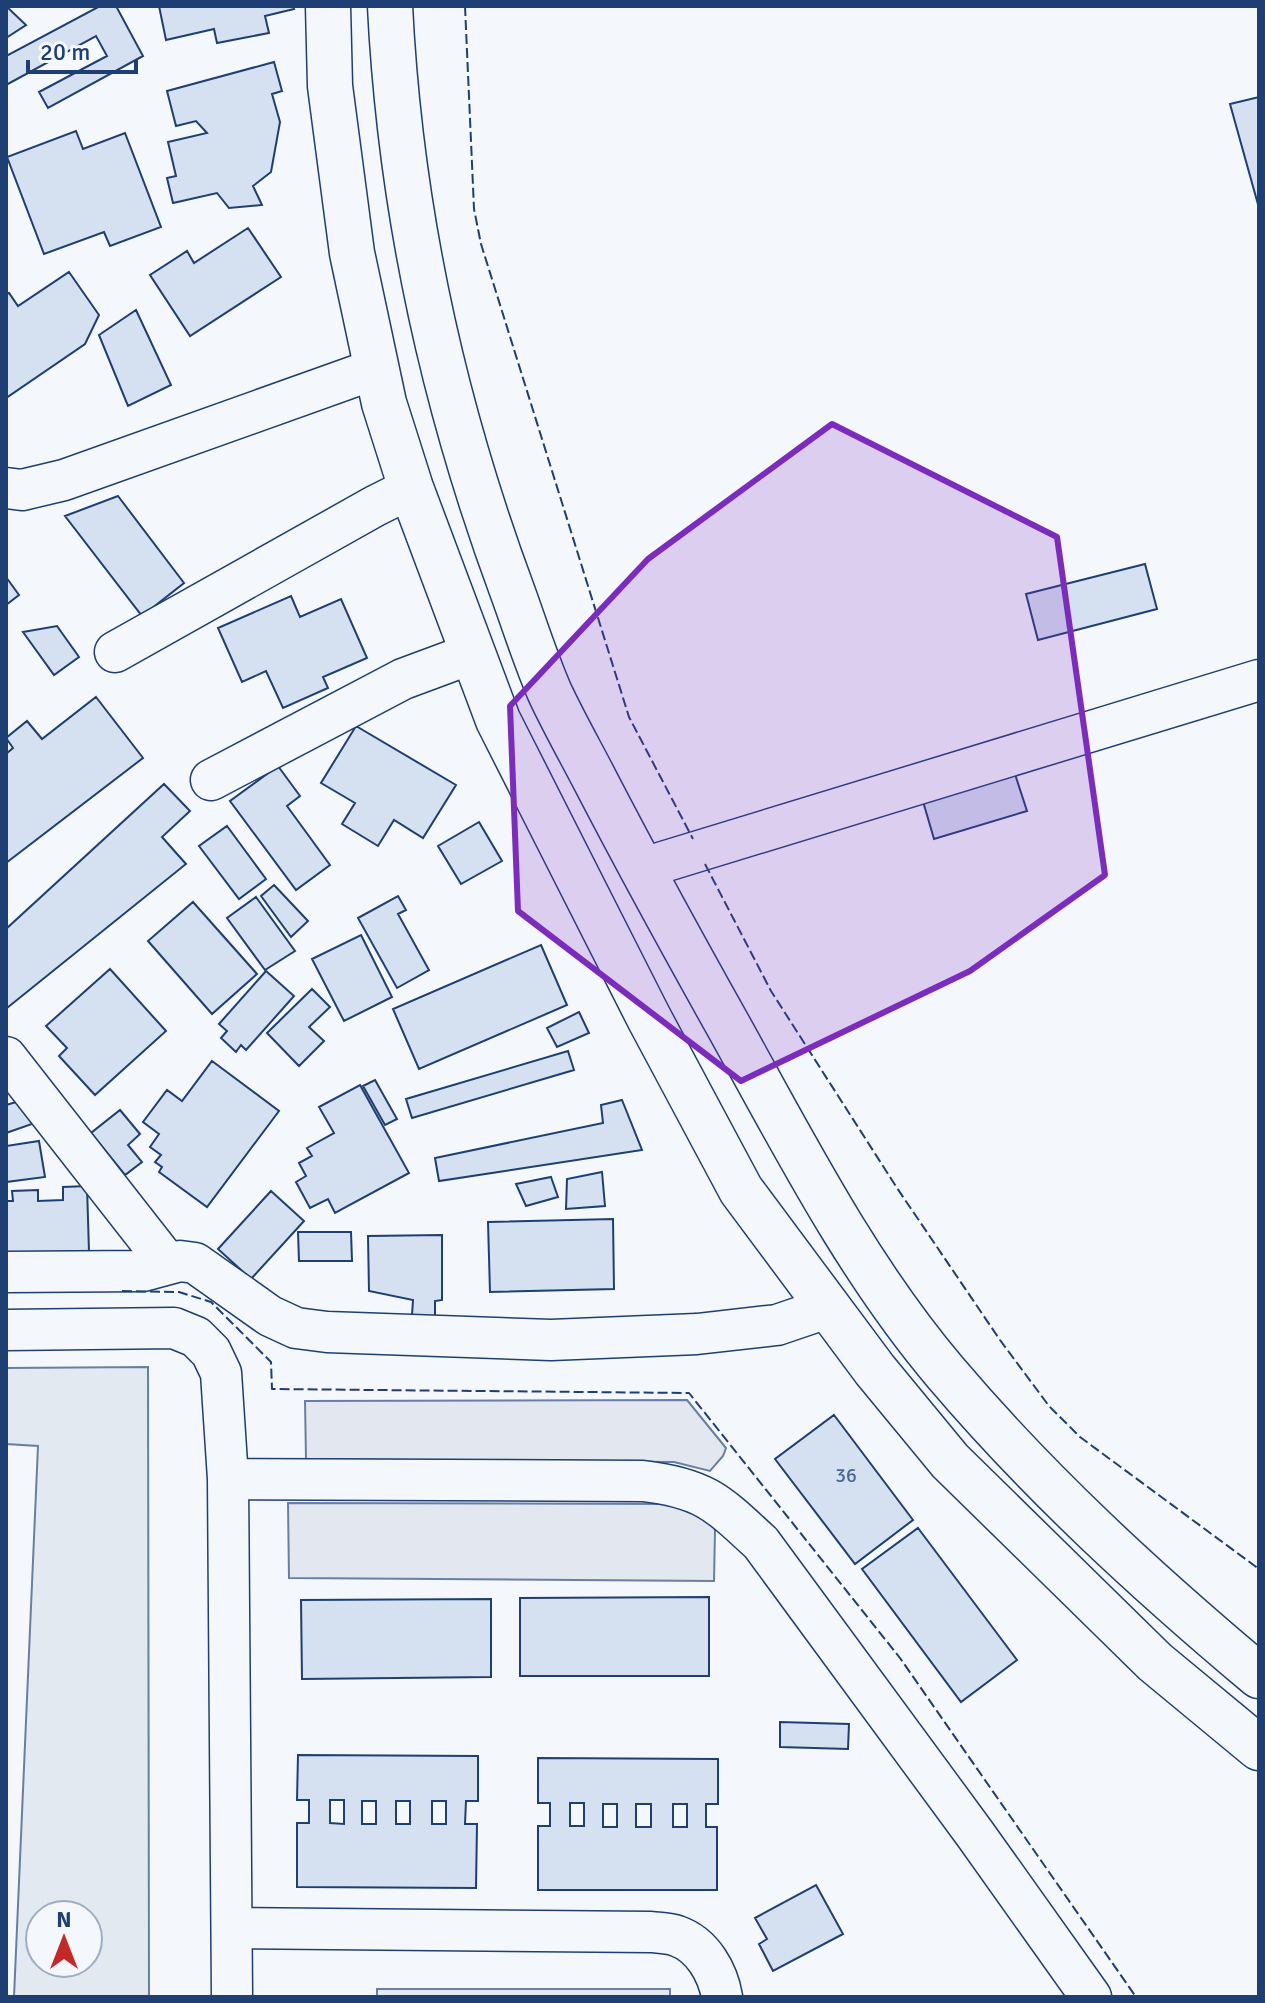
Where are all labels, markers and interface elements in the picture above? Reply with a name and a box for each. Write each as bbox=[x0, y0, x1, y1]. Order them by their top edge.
scale bar bbox=[28, 24, 136, 74]
text: 20 m bbox=[40, 37, 90, 67]
house number: 36 bbox=[835, 1463, 857, 1488]
north arrow bbox=[24, 1899, 104, 1979]
text: N bbox=[56, 1906, 72, 1933]

